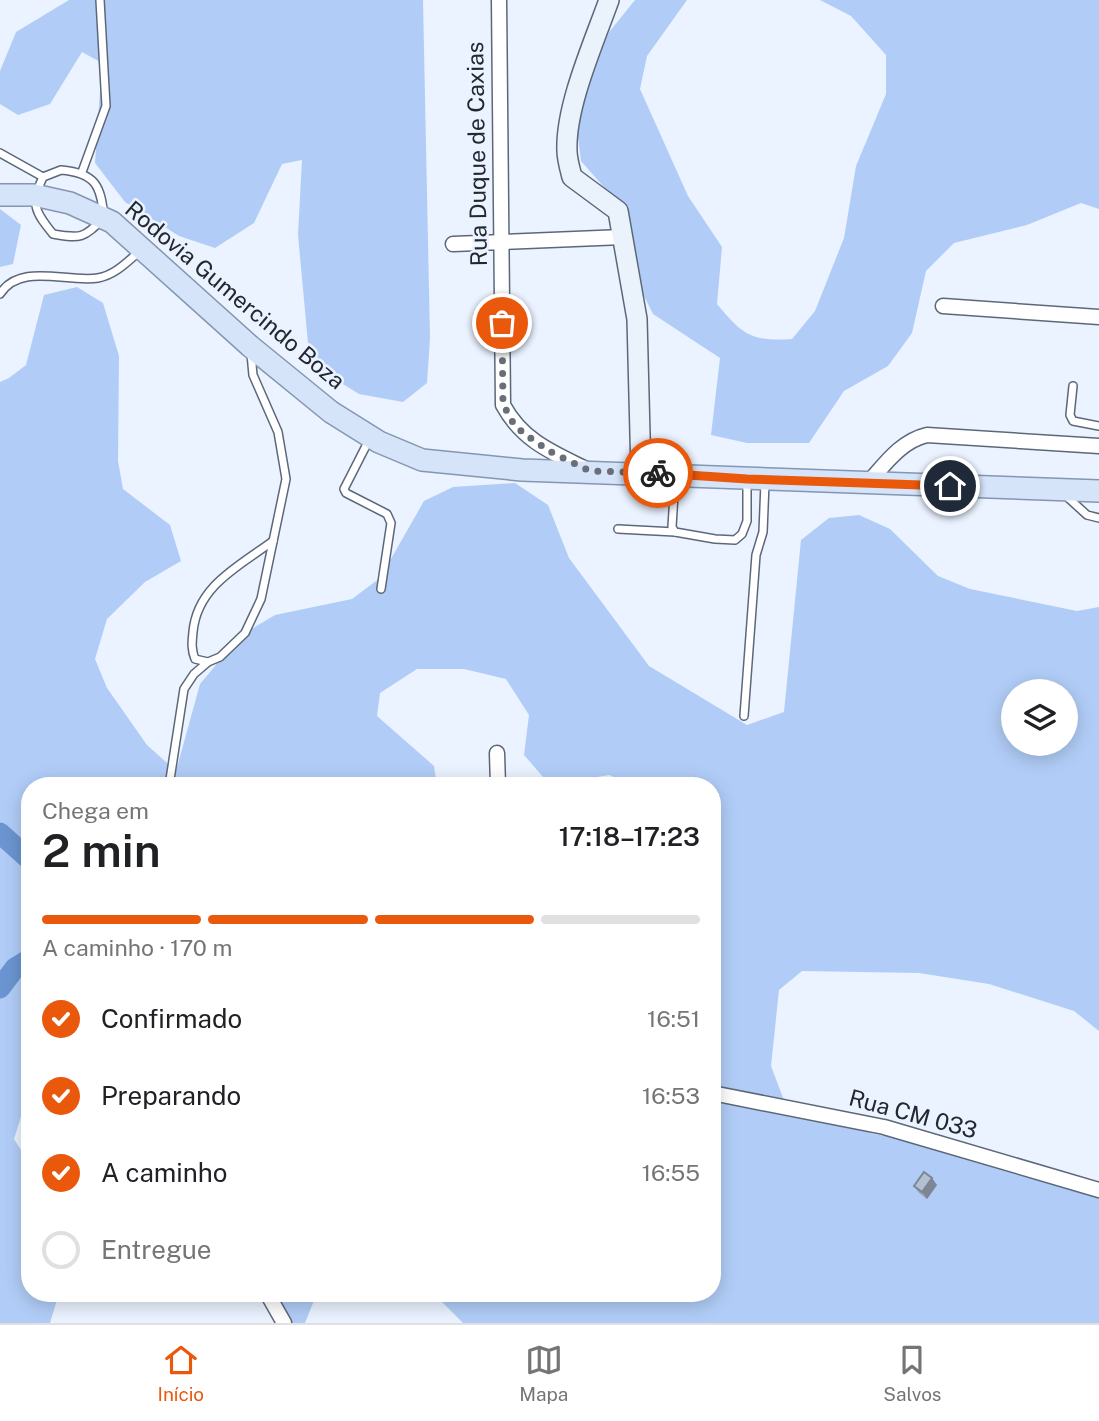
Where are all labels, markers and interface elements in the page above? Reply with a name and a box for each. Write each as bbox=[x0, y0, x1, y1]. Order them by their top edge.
street label: Rua Duque de Caxias bbox=[461, 41, 492, 267]
street label: Rodovia Gumercindo Boza bbox=[120, 195, 351, 394]
pin bbox=[472, 293, 532, 353]
icon: bag bbox=[483, 304, 521, 342]
courier bbox=[623, 438, 693, 508]
icon: bike bbox=[639, 454, 677, 492]
pin bbox=[920, 456, 980, 516]
icon: home bbox=[931, 467, 969, 505]
map controls bbox=[1001, 679, 1078, 756]
button: layers bbox=[1001, 679, 1078, 756]
text: Chega em bbox=[42, 797, 149, 824]
text: 17:18–17:23 bbox=[559, 821, 700, 852]
text: 2 min bbox=[42, 823, 161, 877]
text: A caminho · 170 m bbox=[42, 934, 232, 961]
icon: check bbox=[42, 1000, 80, 1038]
text: Confirmado bbox=[101, 1003, 242, 1034]
text: 16:51 bbox=[647, 1005, 700, 1032]
icon: check bbox=[42, 1077, 80, 1115]
text: Preparando bbox=[101, 1080, 241, 1111]
text: 16:53 bbox=[642, 1082, 700, 1109]
street label: Rua CM 033 bbox=[846, 1083, 980, 1144]
icon: check bbox=[42, 1154, 80, 1192]
text: A caminho bbox=[101, 1157, 228, 1188]
text: 16:55 bbox=[642, 1159, 700, 1186]
text: Entregue bbox=[101, 1234, 212, 1265]
tab: Início bbox=[158, 1341, 204, 1405]
tab: Mapa bbox=[519, 1341, 568, 1405]
tab: Salvos bbox=[883, 1341, 941, 1405]

